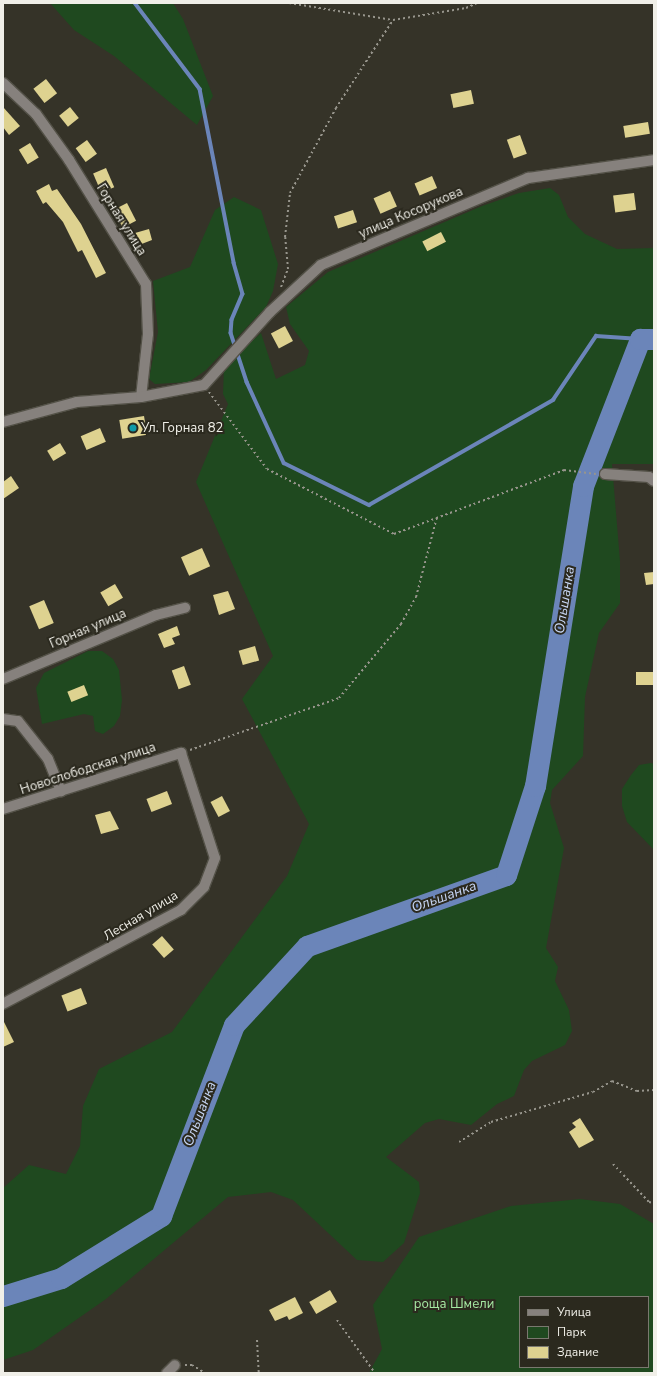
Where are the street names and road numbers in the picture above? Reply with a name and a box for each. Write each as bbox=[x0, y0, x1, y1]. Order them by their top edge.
street label: Горная улица bbox=[93, 181, 149, 259]
street label: улица Косорукова bbox=[357, 184, 465, 242]
street label: Горная улица bbox=[47, 606, 129, 652]
street label: Новослободская улица bbox=[18, 740, 158, 798]
street label: Лесная улица bbox=[101, 888, 181, 944]

